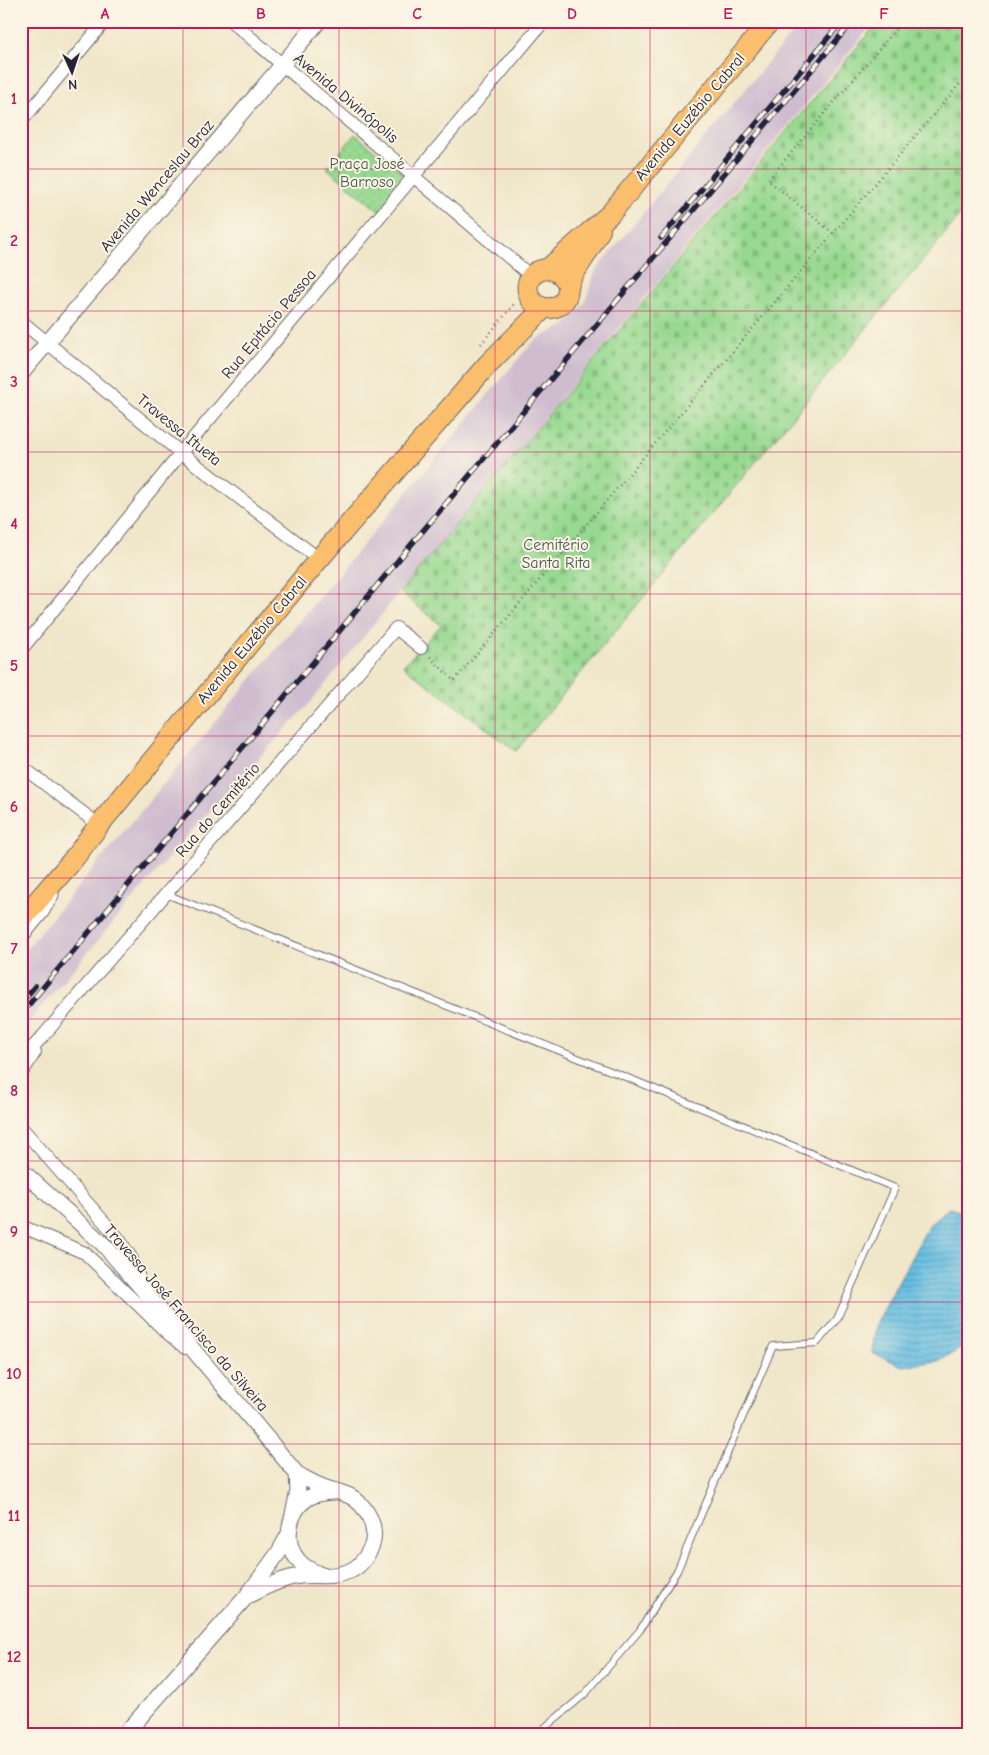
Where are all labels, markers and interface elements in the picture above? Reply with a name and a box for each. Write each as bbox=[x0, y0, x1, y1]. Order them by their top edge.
text: A bbox=[101, 5, 110, 23]
text: B bbox=[256, 5, 266, 23]
text: C bbox=[412, 5, 422, 23]
text: D bbox=[567, 5, 577, 23]
text: E bbox=[723, 5, 733, 23]
text: F bbox=[879, 5, 889, 23]
north arrow bbox=[48, 48, 98, 98]
street label: Avenida Divinópolis bbox=[290, 49, 402, 147]
street label: Avenida Euzébio Cabral bbox=[631, 50, 749, 184]
text: N bbox=[68, 76, 78, 93]
text: 1 bbox=[11, 90, 17, 108]
street label: Avenida Wenceslau Braz bbox=[97, 116, 218, 256]
park label: Praça José Barroso bbox=[330, 155, 404, 191]
text: 2 bbox=[10, 232, 18, 250]
street label: Rua Epitácio Pessoa bbox=[218, 266, 320, 382]
text: 3 bbox=[10, 373, 18, 391]
street label: Travessa Itueta bbox=[133, 390, 225, 470]
text: 4 bbox=[10, 515, 18, 533]
park label: Cemitério Santa Rita bbox=[521, 536, 591, 572]
street label: Avenida Euzébio Cabral bbox=[193, 573, 311, 707]
text: 5 bbox=[10, 657, 18, 675]
street label: Rua do Cemitério bbox=[172, 759, 264, 861]
text: 6 bbox=[10, 798, 18, 816]
text: 7 bbox=[10, 940, 18, 958]
text: 8 bbox=[10, 1082, 18, 1100]
street label: Travessa José Francisco da Silveira bbox=[100, 1221, 272, 1415]
text: 9 bbox=[10, 1223, 18, 1241]
text: 10 bbox=[6, 1365, 22, 1383]
text: 11 bbox=[8, 1507, 20, 1525]
text: 12 bbox=[7, 1648, 21, 1666]

